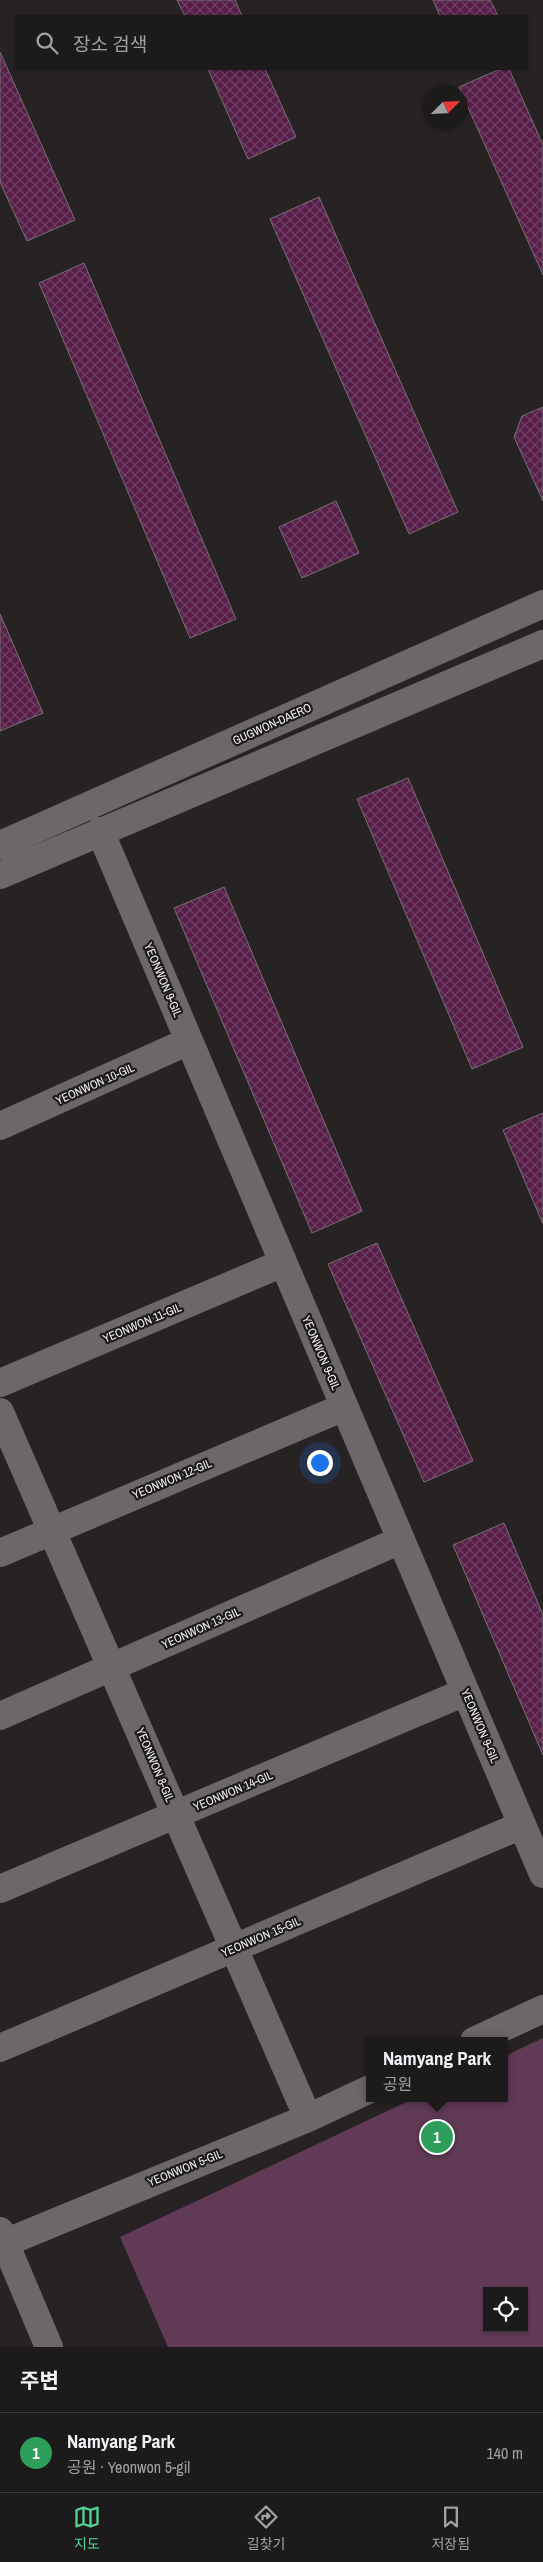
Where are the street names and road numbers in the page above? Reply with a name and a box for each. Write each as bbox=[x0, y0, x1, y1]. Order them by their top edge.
street label: GUGWON-DAERO bbox=[230, 699, 314, 749]
street label: YEONWON 9-GIL bbox=[140, 940, 186, 1020]
street label: YEONWON 10-GIL bbox=[53, 1059, 137, 1109]
street label: YEONWON 11-GIL bbox=[100, 1299, 184, 1347]
street label: YEONWON 9-GIL bbox=[298, 1313, 344, 1393]
street label: YEONWON 12-GIL bbox=[130, 1455, 215, 1503]
street label: YEONWON 13-GIL bbox=[159, 1603, 243, 1653]
street label: YEONWON 9-GIL bbox=[457, 1686, 503, 1766]
street label: YEONWON 8-GIL bbox=[132, 1725, 178, 1805]
street label: YEONWON 14-GIL bbox=[191, 1767, 276, 1815]
street label: YEONWON 15-GIL bbox=[219, 1913, 304, 1961]
street label: YEONWON 5-GIL bbox=[145, 2146, 225, 2190]

